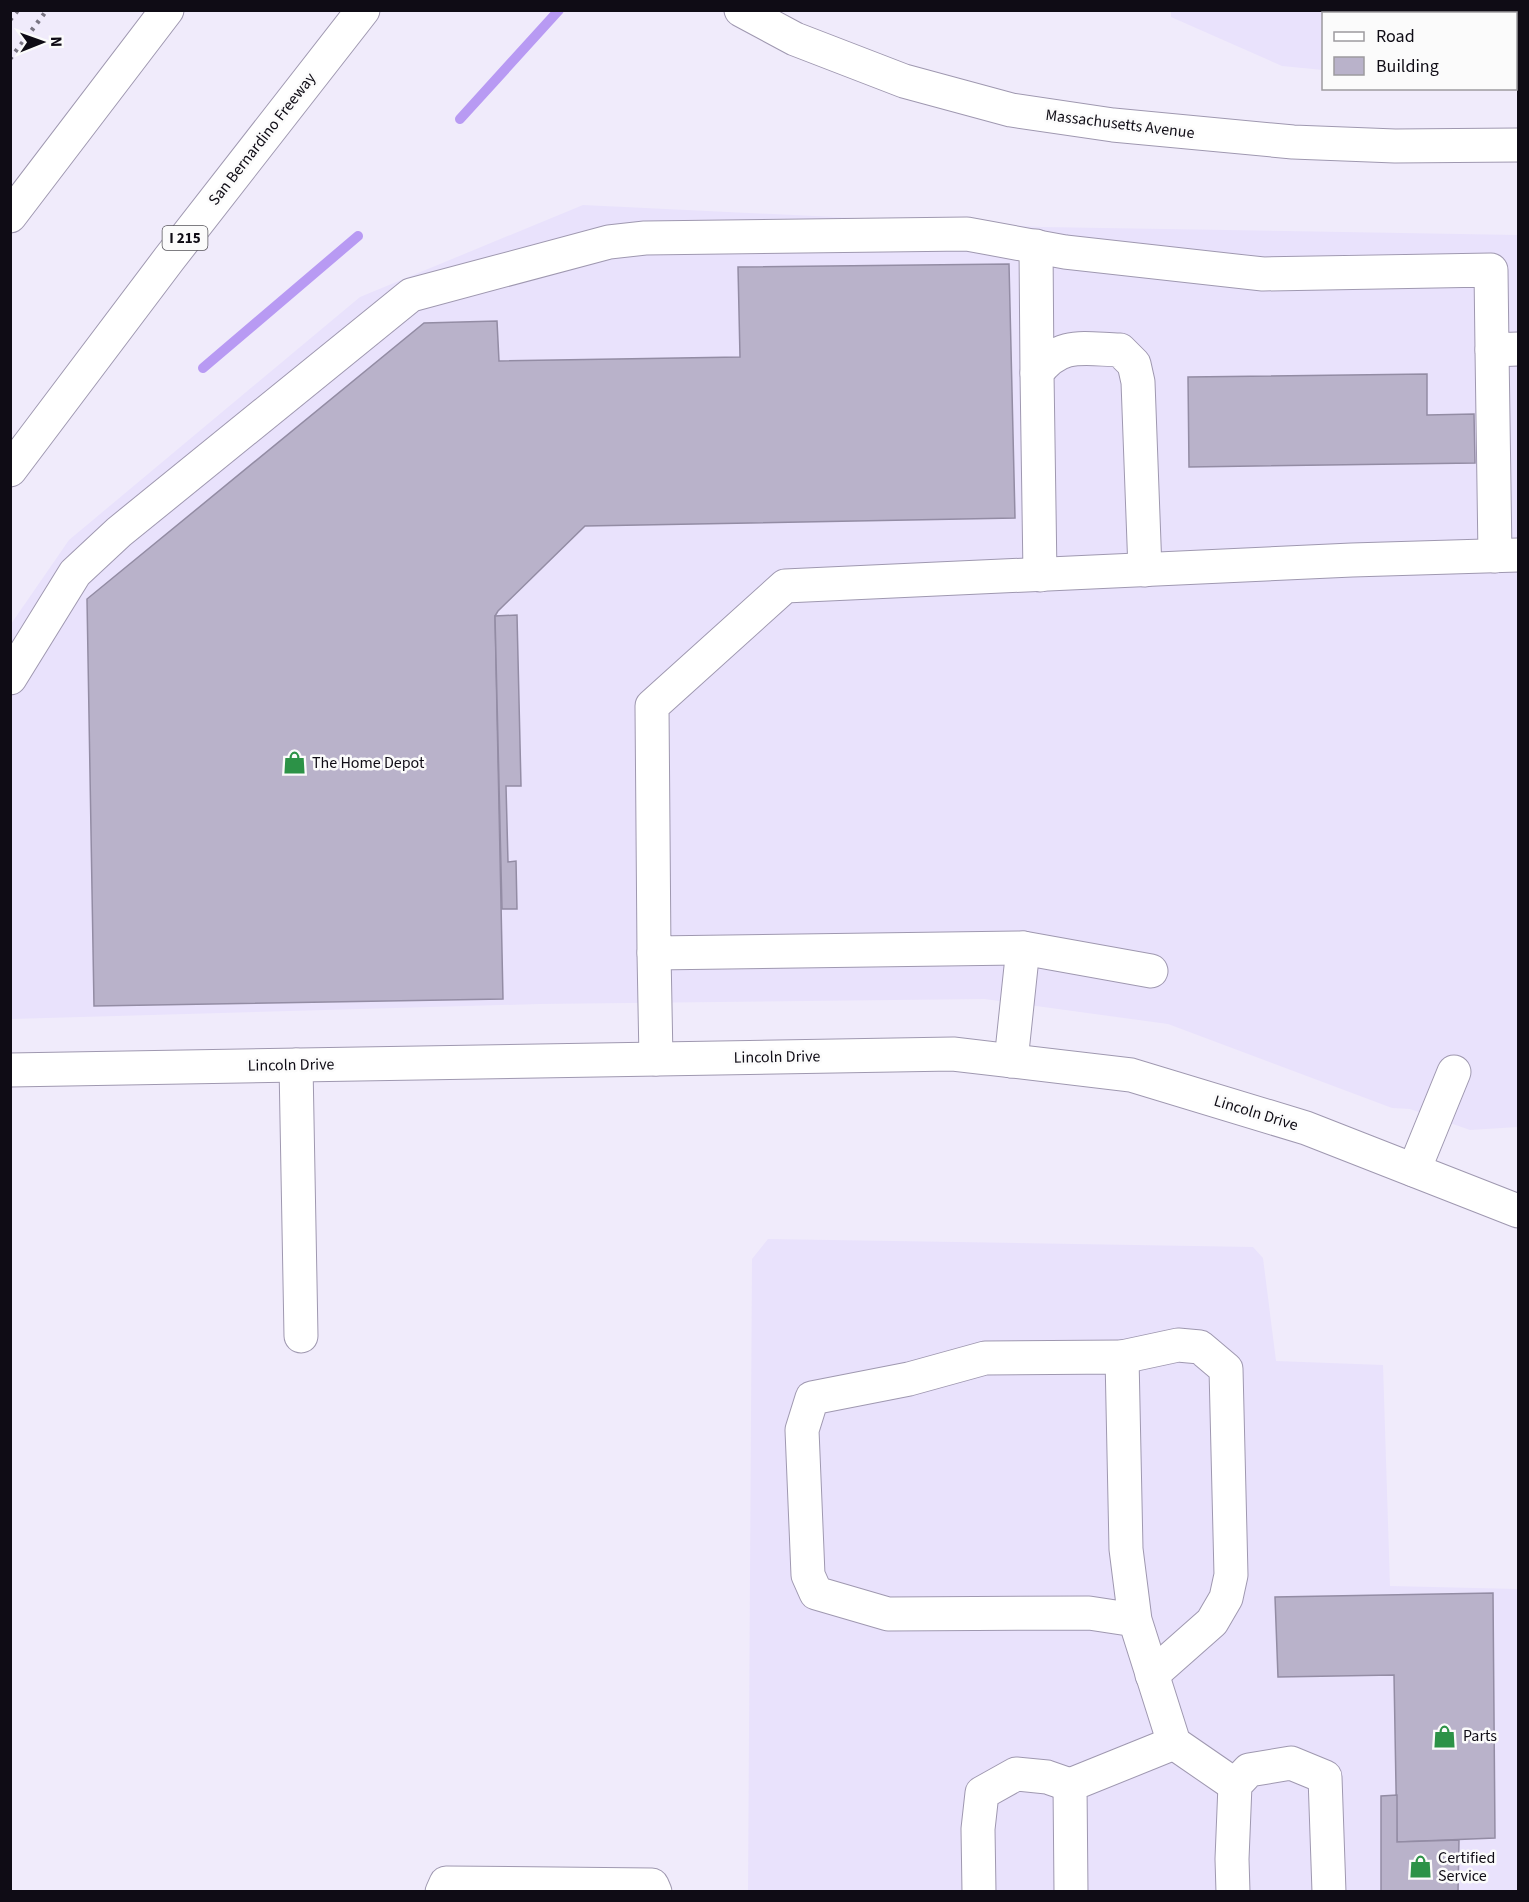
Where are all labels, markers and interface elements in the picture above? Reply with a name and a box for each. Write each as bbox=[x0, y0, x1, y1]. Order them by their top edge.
north arrow bbox=[12, 12, 72, 72]
legend bbox=[1322, 12, 1517, 90]
text: Road bbox=[1376, 24, 1415, 49]
text: N bbox=[45, 36, 67, 47]
text: Building bbox=[1376, 54, 1439, 79]
street label: San Bernardino Freeway bbox=[203, 68, 321, 210]
street label: Massachusetts Avenue bbox=[1044, 104, 1196, 144]
road number: I 215 bbox=[162, 226, 207, 250]
shop icon: The Home Depot bbox=[281, 750, 307, 776]
place label: The Home Depot bbox=[312, 752, 425, 774]
street label: Lincoln Drive bbox=[733, 1045, 821, 1069]
street label: Lincoln Drive bbox=[247, 1053, 335, 1077]
street label: Lincoln Drive bbox=[1211, 1090, 1301, 1136]
shop icon: Parts bbox=[1432, 1723, 1458, 1749]
place label: Parts bbox=[1463, 1725, 1497, 1747]
place label: Certified Service bbox=[1438, 1847, 1495, 1887]
shop icon: Certified Service bbox=[1407, 1854, 1433, 1880]

